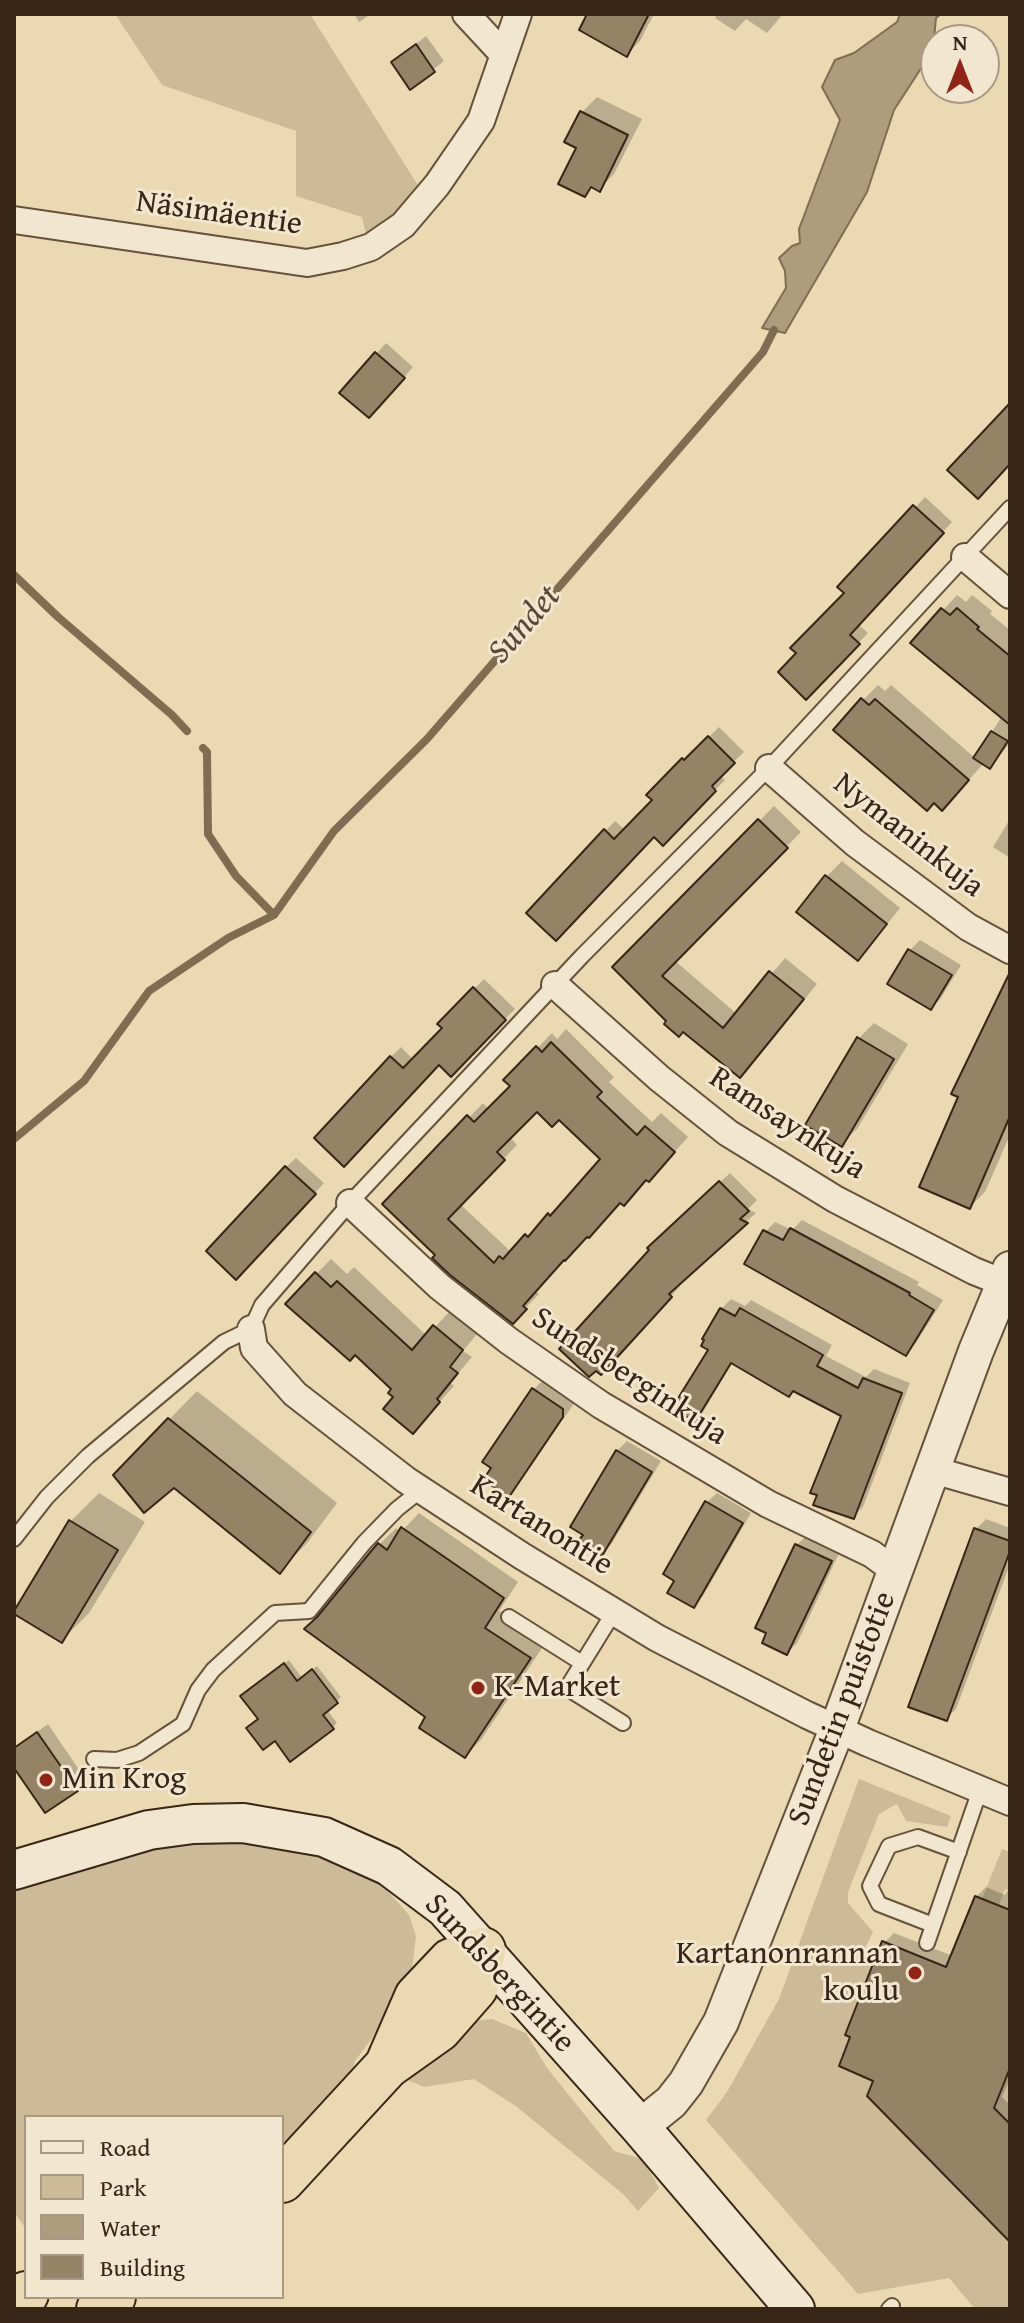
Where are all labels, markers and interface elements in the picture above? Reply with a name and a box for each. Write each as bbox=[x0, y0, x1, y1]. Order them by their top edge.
north arrow bbox=[920, 24, 1000, 104]
text: N bbox=[953, 26, 967, 58]
street label: Näsimäentie bbox=[134, 183, 304, 245]
water label: Sundet bbox=[480, 577, 570, 673]
street label: Nymaninkuja bbox=[825, 765, 991, 907]
street label: Ramsaynkuja bbox=[702, 1059, 872, 1189]
street label: Sundsberginkuja bbox=[524, 1299, 734, 1455]
street label: Kartanontie bbox=[462, 1467, 620, 1585]
street label: Sundetin puistotie bbox=[781, 1587, 905, 1831]
place label: K-Market bbox=[494, 1669, 620, 1707]
marker: K-Market bbox=[469, 1679, 487, 1697]
place label: Min Krog bbox=[62, 1761, 186, 1799]
marker: Min Krog bbox=[37, 1771, 55, 1789]
street label: Sundsbergintie bbox=[416, 1886, 582, 2062]
place label: Kartanonrannan koulu bbox=[676, 1936, 899, 2011]
marker: Kartanonrannan koulu bbox=[906, 1964, 924, 1982]
legend bbox=[24, 2115, 284, 2299]
text: Road bbox=[100, 2130, 150, 2165]
text: Park bbox=[100, 2170, 146, 2205]
text: Water bbox=[100, 2210, 160, 2245]
text: Building bbox=[100, 2250, 185, 2285]

